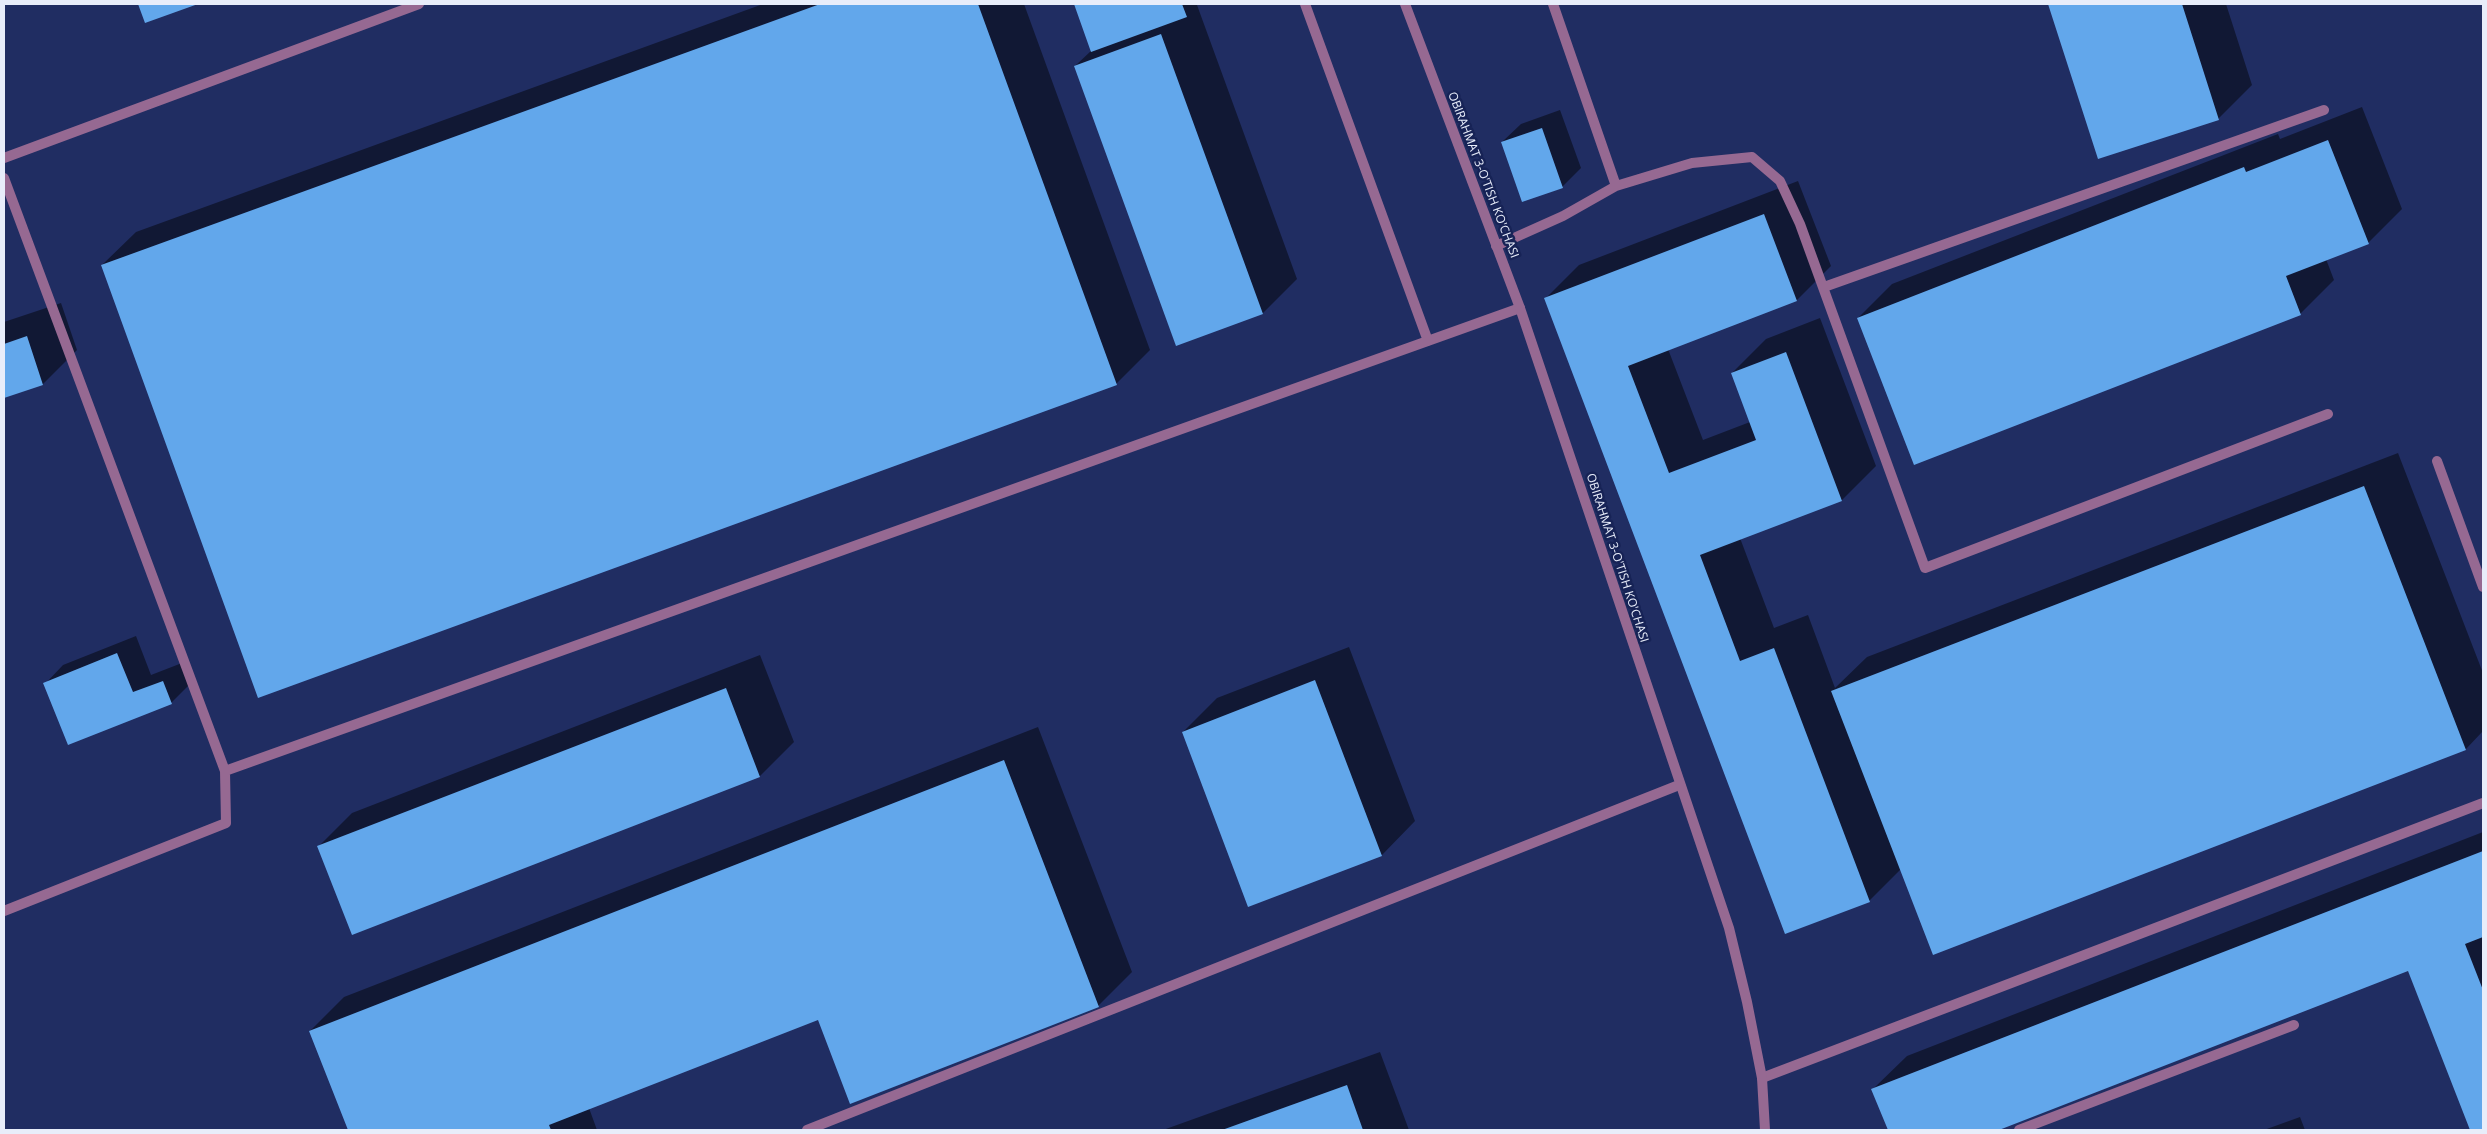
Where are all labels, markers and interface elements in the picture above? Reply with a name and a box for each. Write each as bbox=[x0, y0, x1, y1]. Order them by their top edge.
street label: OBIRAHMAT 3-O'TISH KO'CHASI bbox=[1445, 90, 1521, 260]
street label: OBIRAHMAT 3-O'TISH KO'CHASI bbox=[1583, 472, 1651, 644]

